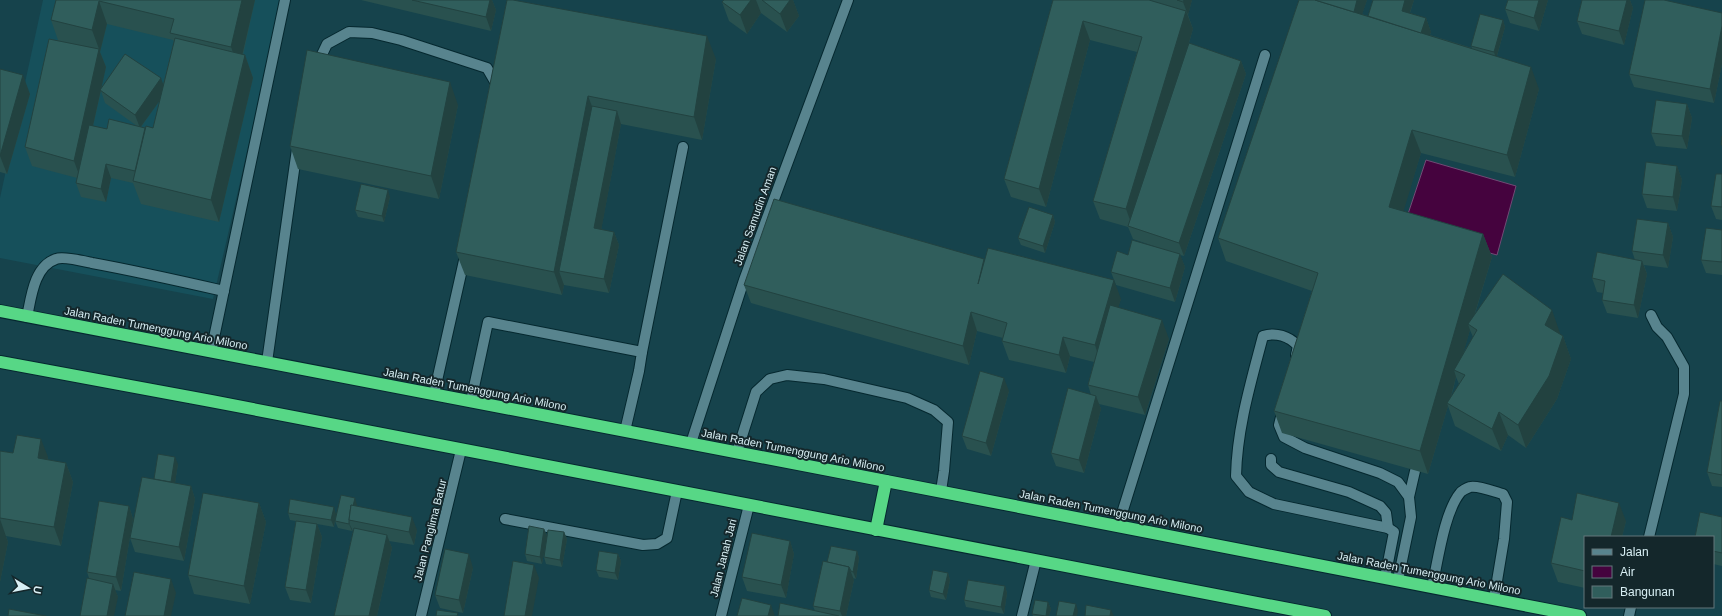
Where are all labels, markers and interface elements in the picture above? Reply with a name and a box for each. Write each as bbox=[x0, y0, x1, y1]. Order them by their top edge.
street label: Jalan Samudin Aman bbox=[732, 165, 778, 267]
street label: Jalan Raden Tumenggung Ario Milono bbox=[63, 304, 249, 352]
street label: Jalan Raden Tumenggung Ario Milono bbox=[382, 365, 568, 413]
street label: Jalan Raden Tumenggung Ario Milono bbox=[700, 426, 886, 474]
street label: Jalan Panglima Batur bbox=[412, 477, 449, 582]
street label: Jalan Raden Tumenggung Ario Milono bbox=[1018, 487, 1204, 535]
street label: Jalan Janah Jari bbox=[707, 518, 739, 598]
legend bbox=[1584, 536, 1714, 608]
text: Jalan bbox=[1620, 545, 1649, 559]
street label: Jalan Raden Tumenggung Ario Milono bbox=[1336, 549, 1522, 597]
text: Air bbox=[1620, 565, 1635, 579]
north arrow bbox=[8, 568, 48, 608]
text: U bbox=[31, 585, 44, 595]
text: Bangunan bbox=[1620, 585, 1675, 599]

